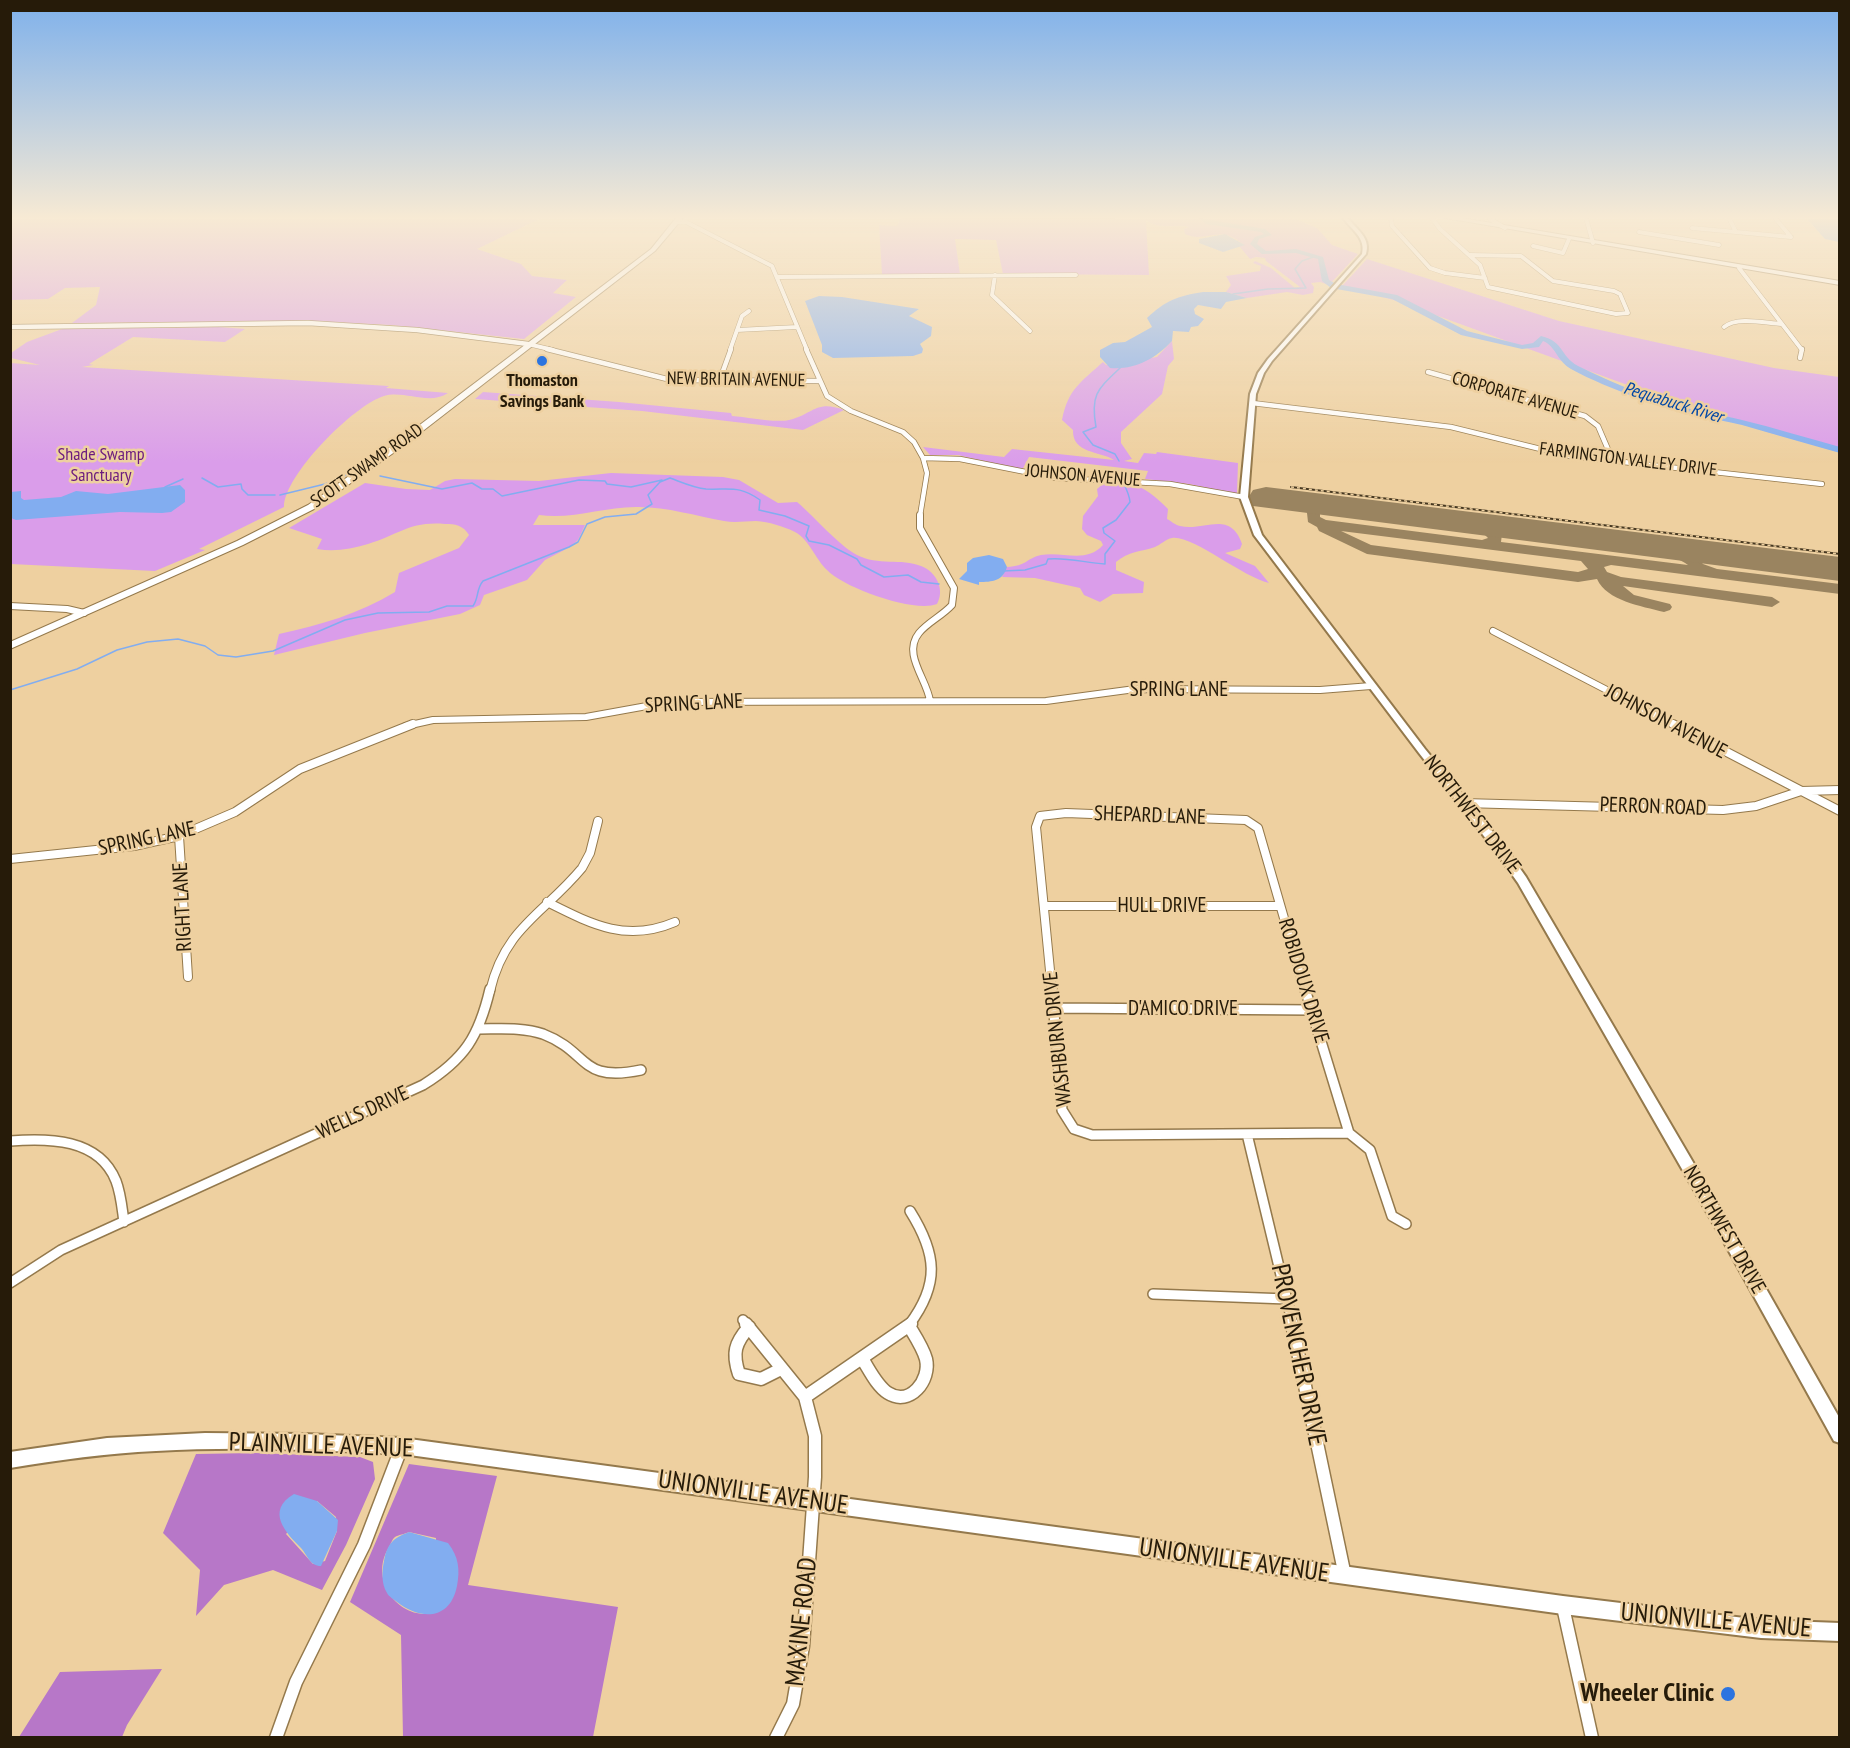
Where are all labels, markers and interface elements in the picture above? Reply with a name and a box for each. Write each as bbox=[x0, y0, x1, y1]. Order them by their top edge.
marker: Thomaston Savings Bank bbox=[535, 354, 549, 368]
street label: NEW BRITAIN AVENUE bbox=[667, 368, 805, 392]
street label: CORPORATE AVENUE bbox=[1449, 368, 1581, 424]
place label: Thomaston Savings Bank bbox=[500, 370, 584, 412]
water label: Pequabuck River bbox=[1621, 378, 1725, 428]
street label: SCOTT SWAMP ROAD bbox=[307, 419, 427, 513]
street label: FARMINGTON VALLEY DRIVE bbox=[1538, 438, 1718, 482]
park label: Shade Swamp Sanctuary bbox=[58, 444, 144, 486]
street label: JOHNSON AVENUE bbox=[1025, 460, 1141, 492]
street label: SPRING LANE bbox=[1130, 677, 1228, 703]
street label: JOHNSON AVENUE bbox=[1601, 679, 1731, 765]
street label: SPRING LANE bbox=[644, 689, 744, 719]
street label: NORTHWEST DRIVE bbox=[1418, 751, 1526, 879]
street label: PERRON ROAD bbox=[1599, 793, 1707, 821]
street label: SHEPARD LANE bbox=[1094, 801, 1206, 831]
street label: SPRING LANE bbox=[96, 816, 198, 862]
street label: RIGHT LANE bbox=[168, 862, 198, 952]
street label: HULL DRIVE bbox=[1118, 893, 1206, 919]
street label: ROBIDOUX DRIVE bbox=[1272, 916, 1334, 1046]
street label: WASHBURN DRIVE bbox=[1038, 970, 1078, 1108]
street label: D'AMICO DRIVE bbox=[1128, 996, 1238, 1022]
street label: WELLS DRIVE bbox=[313, 1081, 413, 1145]
street label: NORTHWEST DRIVE bbox=[1677, 1162, 1771, 1298]
street label: PROVENCHER DRIVE bbox=[1264, 1261, 1332, 1449]
street label: PLAINVILLE AVENUE bbox=[228, 1427, 414, 1465]
street label: UNIONVILLE AVENUE bbox=[656, 1464, 850, 1522]
street label: UNIONVILLE AVENUE bbox=[1137, 1532, 1331, 1590]
street label: MAXINE ROAD bbox=[780, 1556, 824, 1688]
street label: UNIONVILLE AVENUE bbox=[1619, 1597, 1813, 1645]
place label: Wheeler Clinic bbox=[1580, 1678, 1714, 1710]
marker: Wheeler Clinic bbox=[1719, 1685, 1737, 1703]

